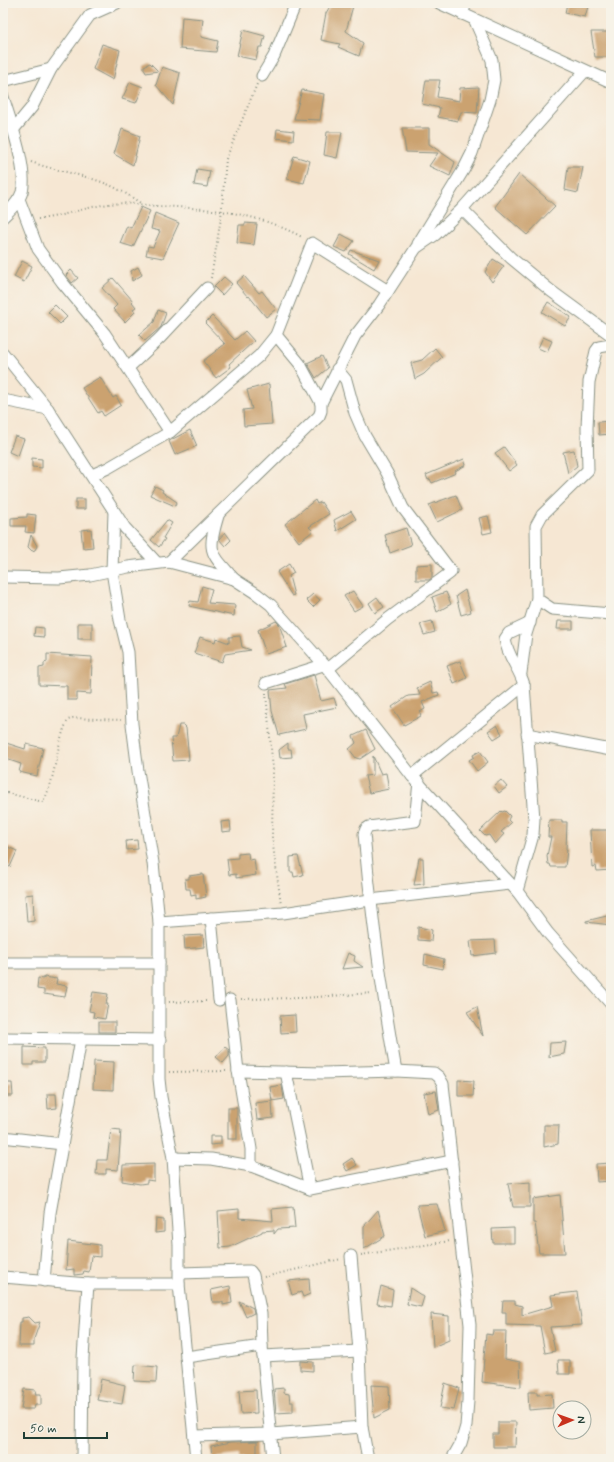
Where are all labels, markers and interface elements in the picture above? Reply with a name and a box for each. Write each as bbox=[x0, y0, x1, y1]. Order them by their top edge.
north arrow bbox=[552, 1400, 592, 1440]
scale bar bbox=[24, 1414, 107, 1440]
text: N bbox=[574, 1416, 588, 1424]
text: 50 m bbox=[30, 1421, 57, 1437]

